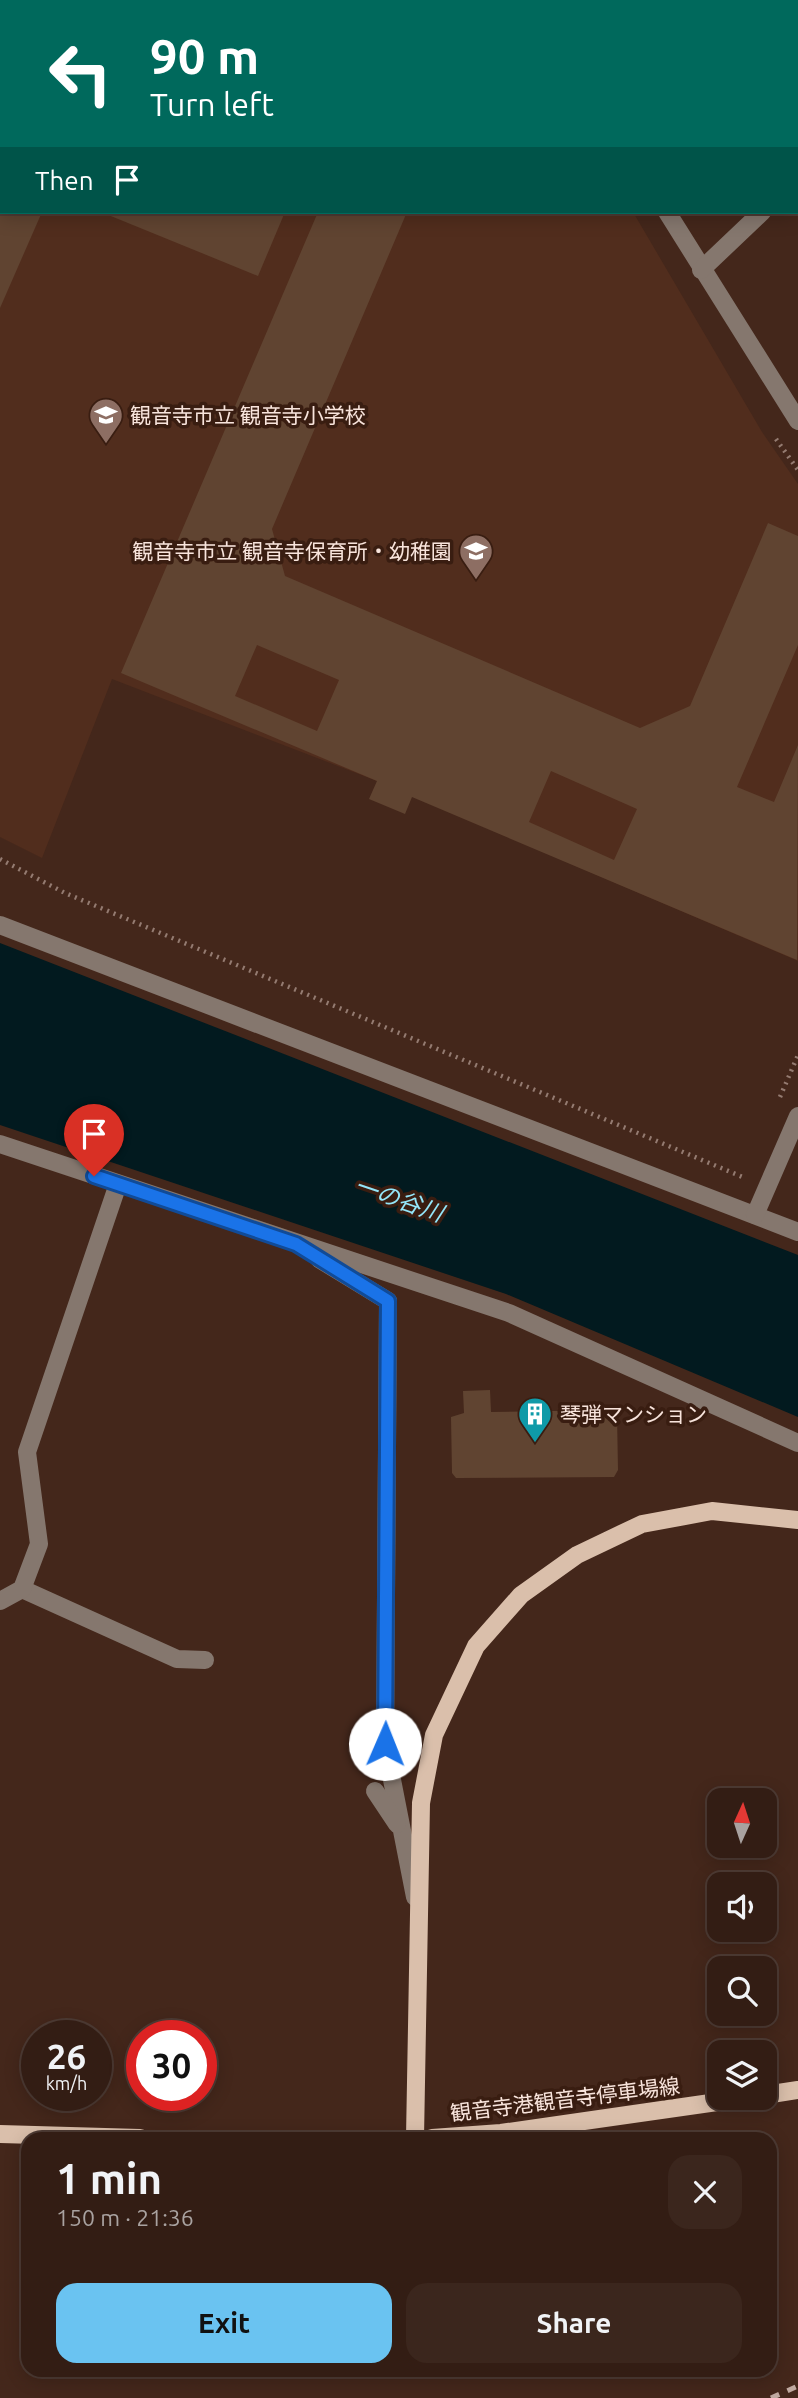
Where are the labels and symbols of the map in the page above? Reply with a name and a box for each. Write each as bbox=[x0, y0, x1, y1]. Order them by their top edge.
school or university icon: 観音寺市立 観音寺小学校 bbox=[87, 396, 125, 445]
place label: 観音寺市立 観音寺小学校 bbox=[130, 403, 366, 427]
school or university icon: 観音寺市立 観音寺保育所・幼稚園 bbox=[457, 532, 495, 581]
place label: 観音寺市立 観音寺保育所・幼稚園 bbox=[132, 539, 452, 563]
pin bbox=[64, 1104, 124, 1176]
water label: 一の谷川 bbox=[351, 1172, 449, 1227]
building icon: 琴弾マンション bbox=[516, 1395, 554, 1444]
place label: 琴弾マンション bbox=[560, 1402, 707, 1426]
position arrow bbox=[348, 1707, 422, 1781]
north arrow bbox=[707, 1788, 777, 1858]
speed limit sign: 30 bbox=[126, 2020, 217, 2111]
street label: 観音寺港観音寺停車場線 bbox=[449, 2073, 681, 2125]

